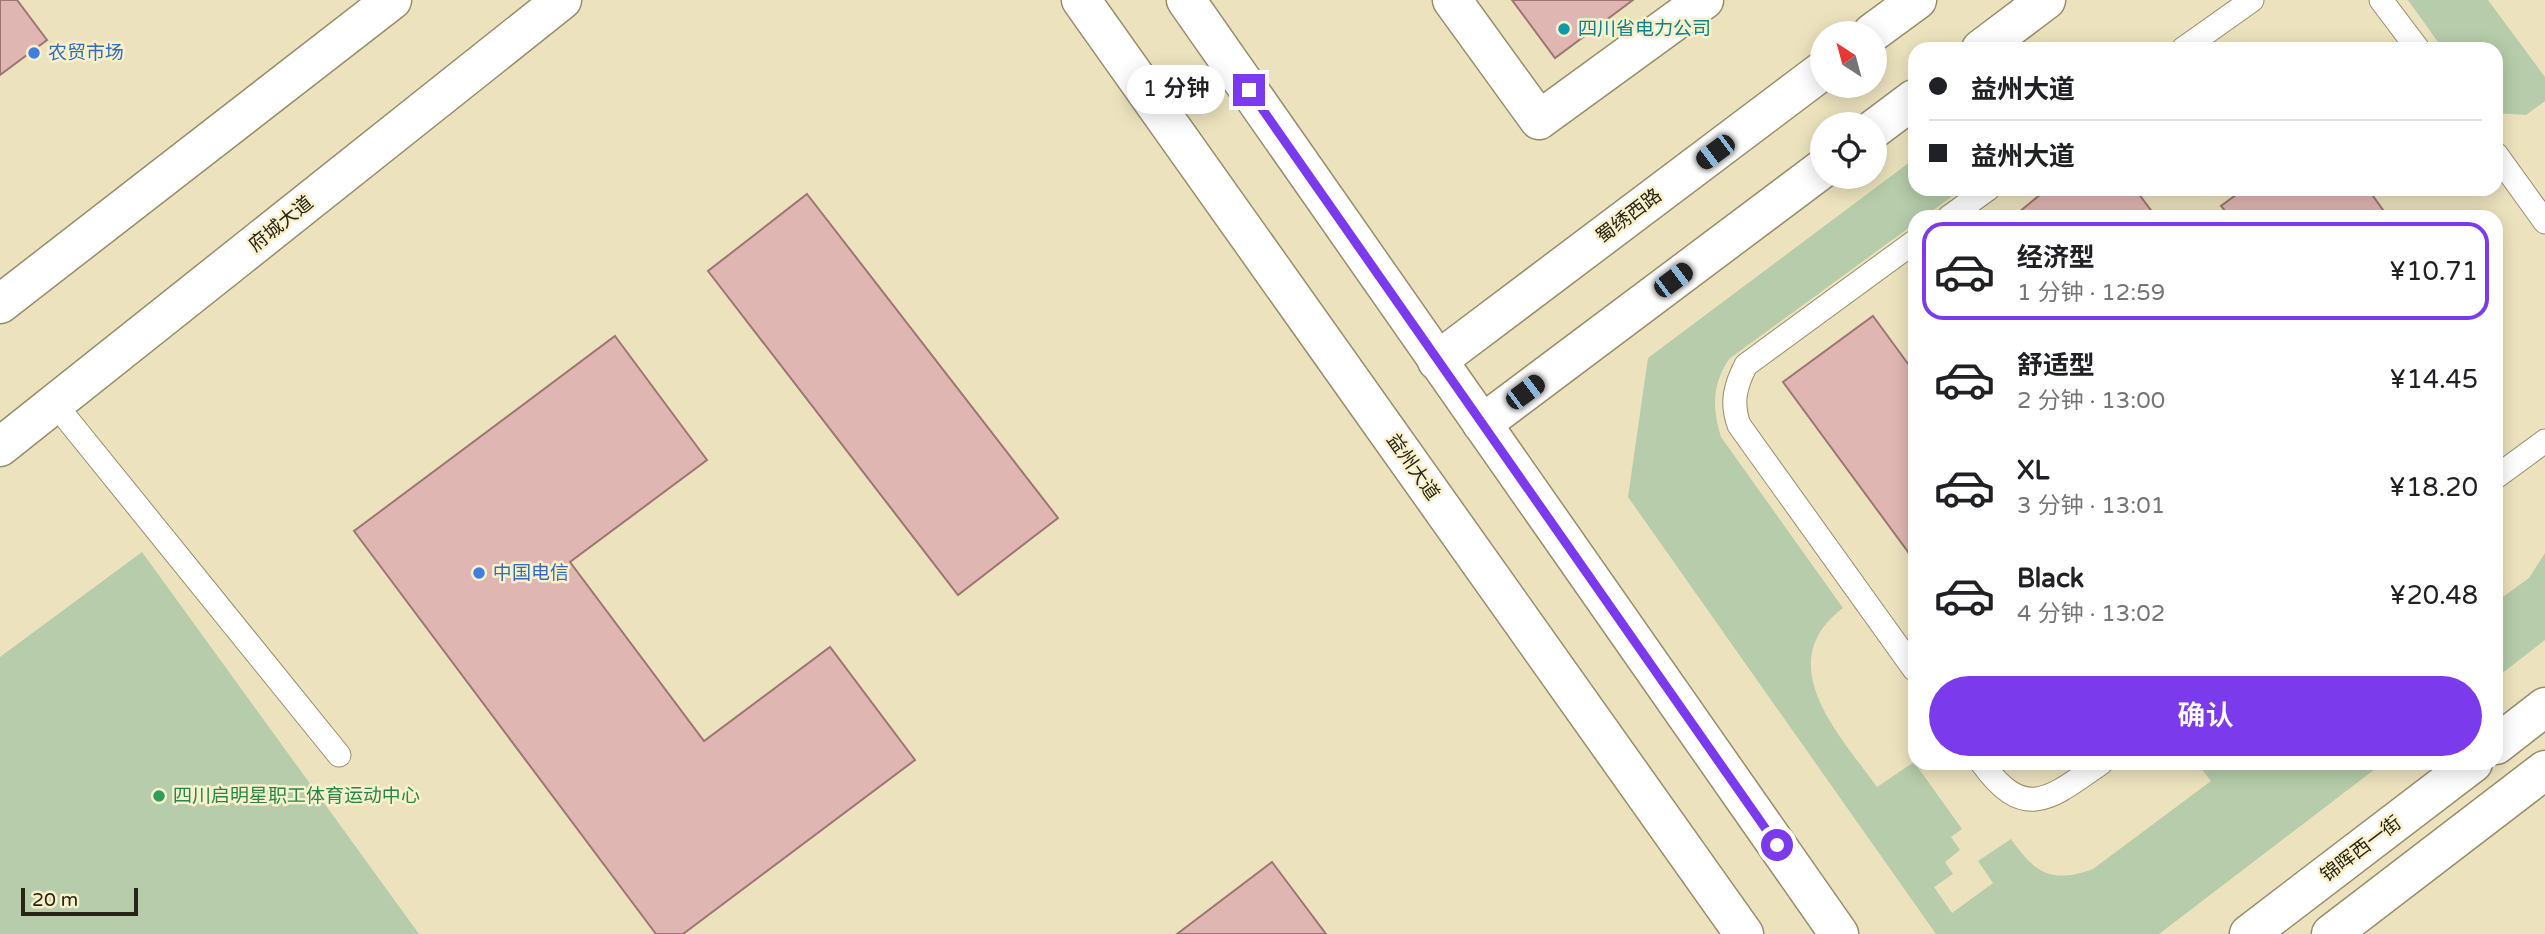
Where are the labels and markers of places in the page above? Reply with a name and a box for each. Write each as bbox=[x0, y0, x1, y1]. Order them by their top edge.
place label: 四川省电力公司 bbox=[1578, 18, 1711, 40]
marker: 四川省电力公司 bbox=[1556, 21, 1572, 37]
place label: 农贸市场 bbox=[48, 42, 124, 64]
marker: 农贸市场 bbox=[26, 45, 42, 61]
place label: 中国电信 bbox=[493, 562, 569, 584]
marker: 中国电信 bbox=[471, 565, 487, 581]
place label: 四川启明星职工体育运动中心 bbox=[173, 785, 420, 807]
marker: 四川启明星职工体育运动中心 bbox=[151, 788, 167, 804]

